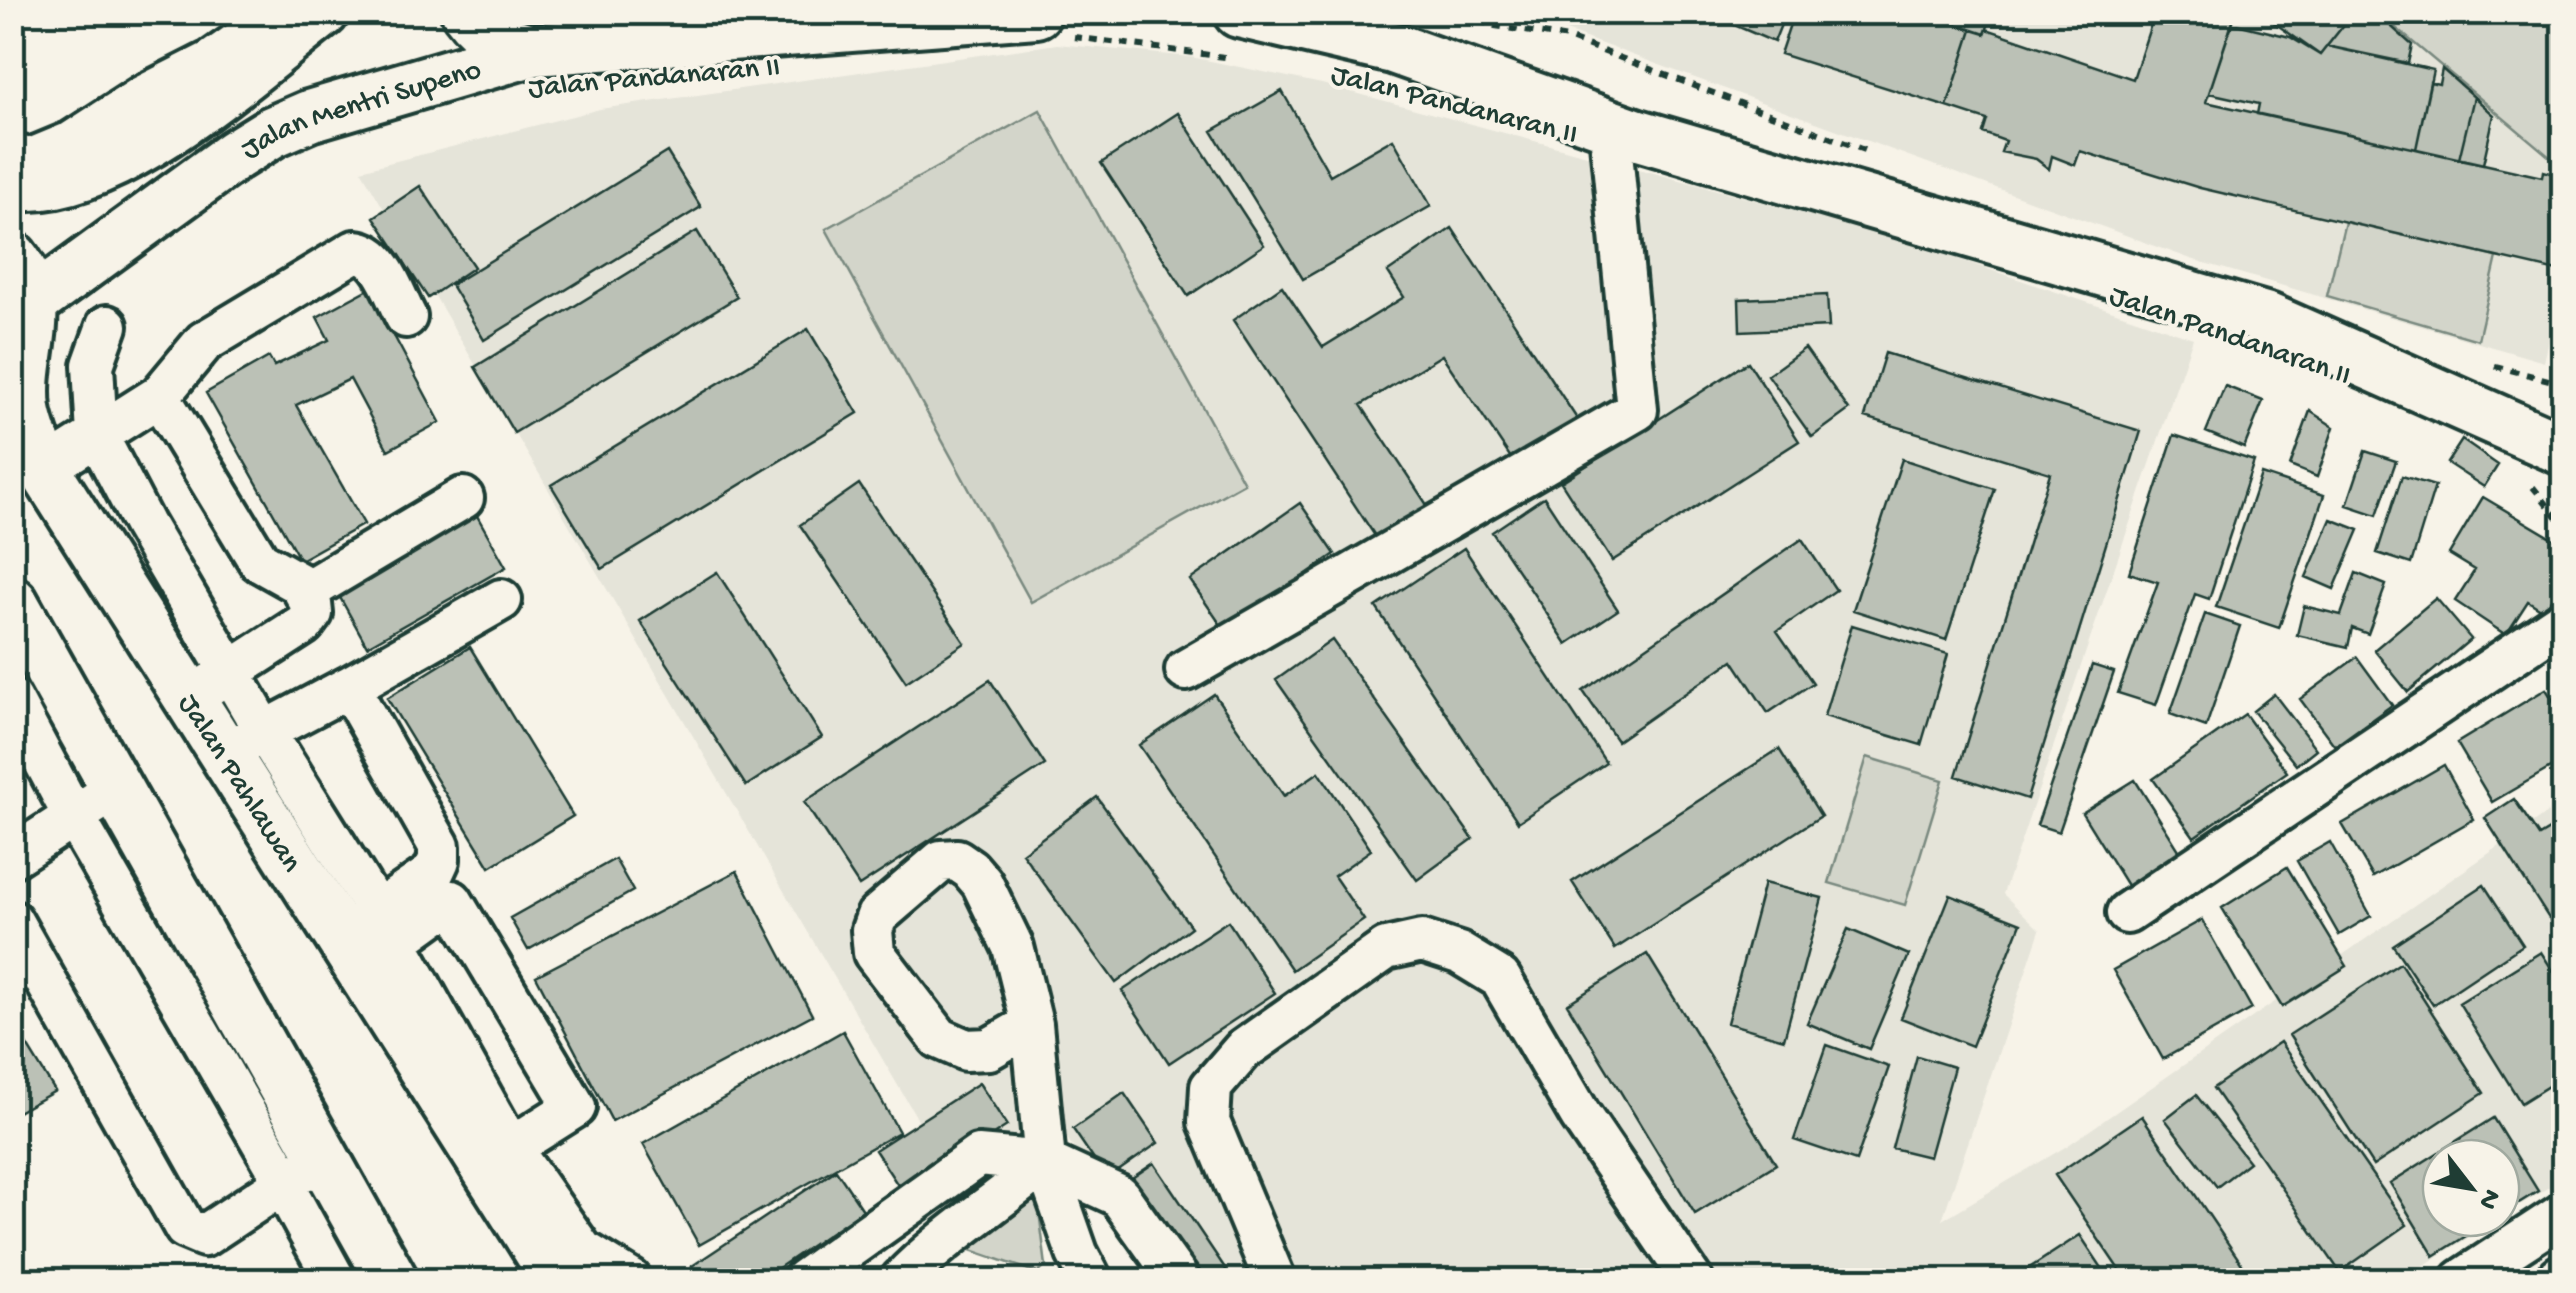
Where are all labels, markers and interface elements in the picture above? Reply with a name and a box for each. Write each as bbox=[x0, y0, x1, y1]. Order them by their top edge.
street label: Jalan Pandanaran II bbox=[527, 51, 782, 108]
street label: Jalan Mentri Supeno bbox=[236, 54, 486, 169]
street label: Jalan Pandanaran II bbox=[1327, 59, 1581, 154]
street label: Jalan Pandanaran II bbox=[2104, 280, 2355, 395]
street label: Jalan Pahlawan bbox=[169, 689, 308, 880]
north arrow bbox=[2421, 1138, 2521, 1238]
text: N bbox=[2470, 1182, 2507, 1215]

